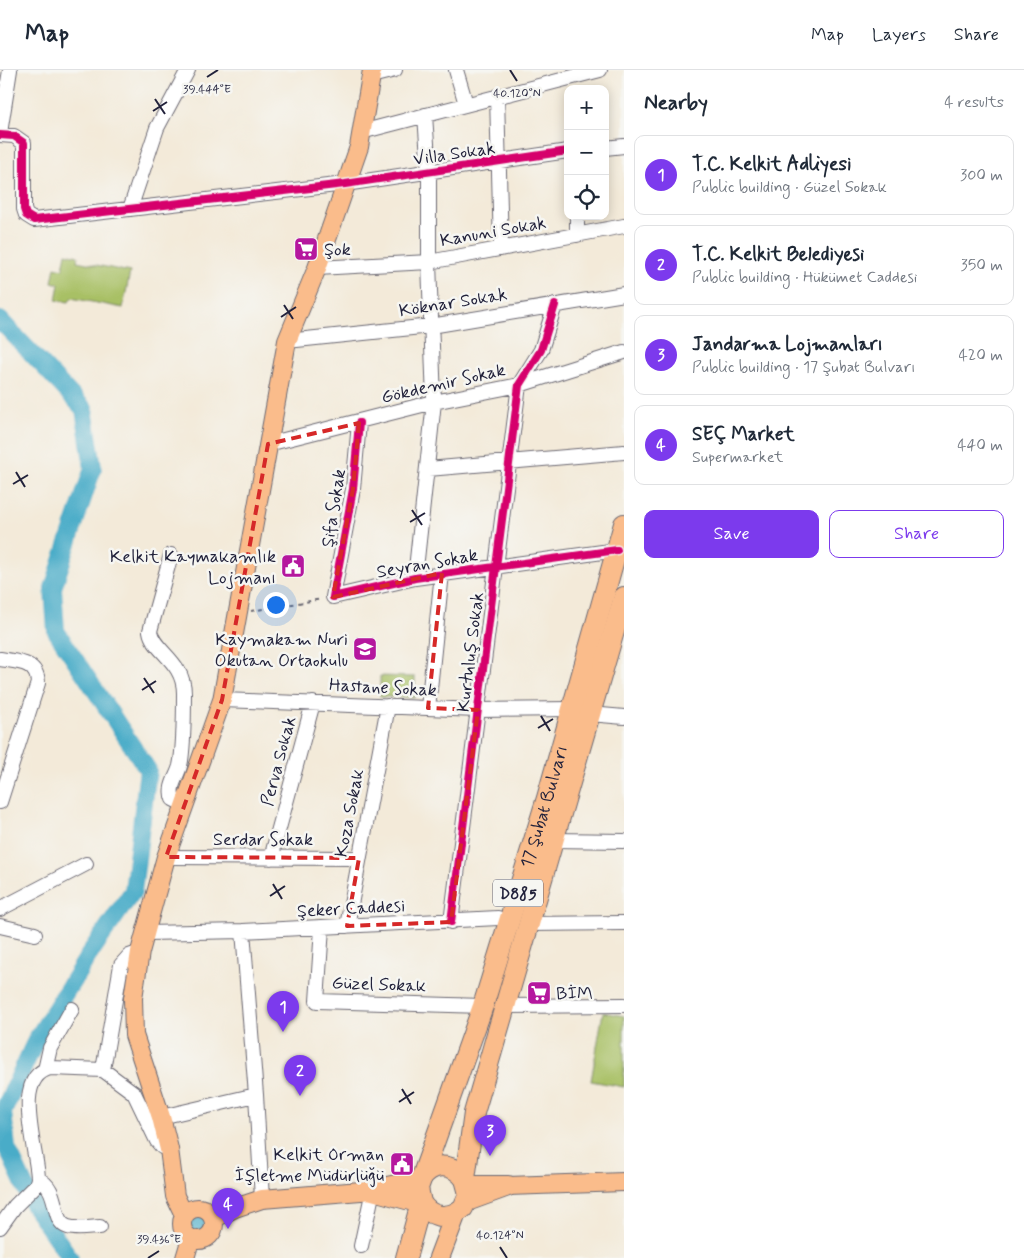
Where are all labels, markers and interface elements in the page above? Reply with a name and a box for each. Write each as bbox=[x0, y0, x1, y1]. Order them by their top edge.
text: Map bbox=[25, 19, 69, 50]
text: Map bbox=[811, 23, 844, 47]
text: Layers bbox=[872, 23, 926, 47]
text: Share bbox=[954, 23, 999, 47]
text: 39.444°E bbox=[183, 82, 231, 98]
map controls bbox=[564, 85, 609, 220]
button: + bbox=[564, 85, 609, 130]
text: 40.120°N bbox=[493, 86, 541, 102]
text: Nearby bbox=[644, 89, 708, 117]
text: 4 results bbox=[944, 92, 1004, 113]
button: − bbox=[564, 130, 609, 175]
street label: Villa Sokak bbox=[412, 136, 497, 172]
text: T.C. Kelkit Adliyesi bbox=[692, 152, 851, 177]
text: 1 bbox=[657, 165, 665, 186]
text: 300 m bbox=[960, 165, 1003, 186]
button: locate bbox=[564, 175, 609, 220]
text: Public building · Güzel Sokak bbox=[692, 177, 887, 198]
street label: Kanuni Sokak bbox=[438, 211, 548, 253]
supermarket icon: Şok bbox=[293, 236, 319, 262]
place label: Şok bbox=[324, 238, 351, 262]
text: T.C. Kelkit Belediyesi bbox=[692, 242, 864, 267]
text: 2 bbox=[657, 255, 665, 276]
text: 350 m bbox=[961, 255, 1003, 276]
text: Public building · Hükümet Caddesi bbox=[692, 267, 917, 288]
street label: Köknar Sokak bbox=[397, 283, 509, 323]
text: Jandarma Lojmanları bbox=[692, 332, 883, 357]
text: 3 bbox=[657, 345, 665, 366]
text: 420 m bbox=[959, 345, 1003, 366]
text: Public building · 17 Şubat Bulvarı bbox=[692, 357, 915, 378]
street label: Gökdemir Sokak bbox=[379, 358, 508, 410]
text: SEÇ Market bbox=[692, 422, 795, 447]
text: 4 bbox=[656, 435, 666, 456]
text: 440 m bbox=[957, 435, 1003, 456]
text: Supermarket bbox=[692, 447, 783, 468]
street label: Şifa Sokak bbox=[316, 467, 352, 549]
button: Save bbox=[644, 510, 819, 558]
button: Share bbox=[829, 510, 1004, 558]
street label: Seyran Sokak bbox=[375, 543, 480, 585]
place label: Kelkit Kaymakamlık Lojmanı bbox=[110, 545, 276, 590]
public building icon: Kelkit Kaymakamlık Lojmanı bbox=[280, 553, 306, 579]
street label: Kurtuluş Sokak bbox=[452, 591, 490, 714]
your location bbox=[263, 592, 289, 618]
place label: Kaymakam Nuri Okutan Ortaokulu bbox=[214, 628, 348, 673]
school or university icon: Kaymakam Nuri Okutan Ortaokulu bbox=[352, 636, 378, 662]
street label: Hastane Sokak bbox=[328, 673, 437, 703]
street label: Perva Sokak bbox=[255, 714, 302, 809]
street label: 17 Şubat Bulvarı bbox=[515, 743, 574, 871]
street label: Koza Sokak bbox=[330, 767, 370, 859]
street label: Serdar Sokak bbox=[213, 828, 313, 852]
road number: D885 bbox=[493, 880, 543, 906]
street label: Şeker Caddesi bbox=[296, 894, 406, 924]
street label: Güzel Sokak bbox=[331, 971, 427, 999]
supermarket icon: BİM bbox=[526, 980, 552, 1006]
place label: BİM bbox=[556, 982, 593, 1006]
pin: 1 bbox=[267, 991, 299, 1032]
pin: 2 bbox=[284, 1055, 316, 1096]
pin: 3 bbox=[474, 1115, 506, 1156]
place label: Kelkit Orman İşletme Müdürlüğü bbox=[235, 1143, 384, 1188]
public building icon: Kelkit Orman İşletme Müdürlüğü bbox=[389, 1151, 415, 1177]
pin: 4 bbox=[212, 1188, 244, 1229]
text: 40.124°N bbox=[476, 1228, 524, 1244]
text: 39.436°E bbox=[137, 1232, 181, 1248]

